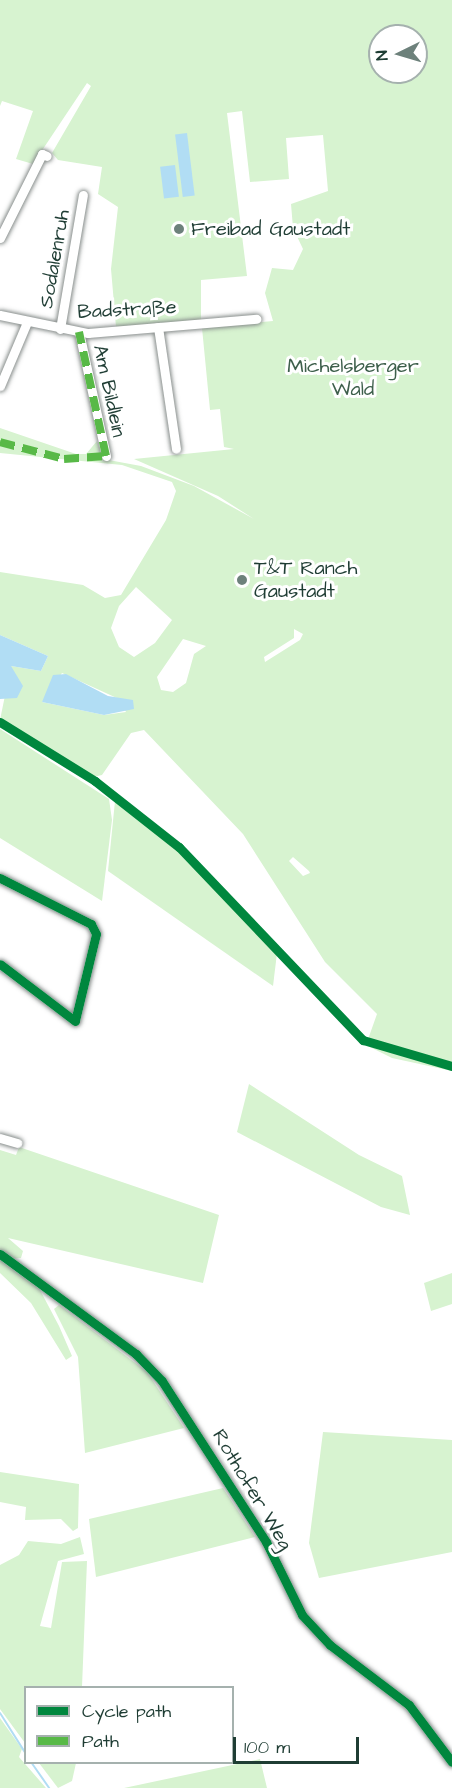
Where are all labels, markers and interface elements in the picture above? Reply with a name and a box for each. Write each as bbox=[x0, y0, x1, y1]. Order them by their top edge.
north arrow bbox=[368, 24, 428, 84]
text: N bbox=[371, 49, 393, 61]
street label: Sodalenruh bbox=[35, 208, 75, 310]
place label: Freibad Gaustadt bbox=[191, 217, 350, 241]
marker: Freibad Gaustadt bbox=[172, 222, 186, 236]
street label: Badstraße bbox=[77, 295, 177, 325]
street label: Am Bildlein bbox=[87, 343, 131, 439]
park label: Michelsberger Wald bbox=[287, 354, 419, 401]
place label: T&T Ranch Gaustadt bbox=[254, 556, 357, 603]
marker: T&T Ranch Gaustadt bbox=[235, 573, 249, 587]
street label: Rothofer Weg bbox=[207, 1425, 297, 1555]
legend bbox=[24, 1686, 234, 1764]
text: Cycle path bbox=[82, 1699, 171, 1724]
scale bar bbox=[236, 1725, 362, 1763]
text: Path bbox=[82, 1729, 119, 1754]
text: 100 m bbox=[244, 1735, 290, 1760]

